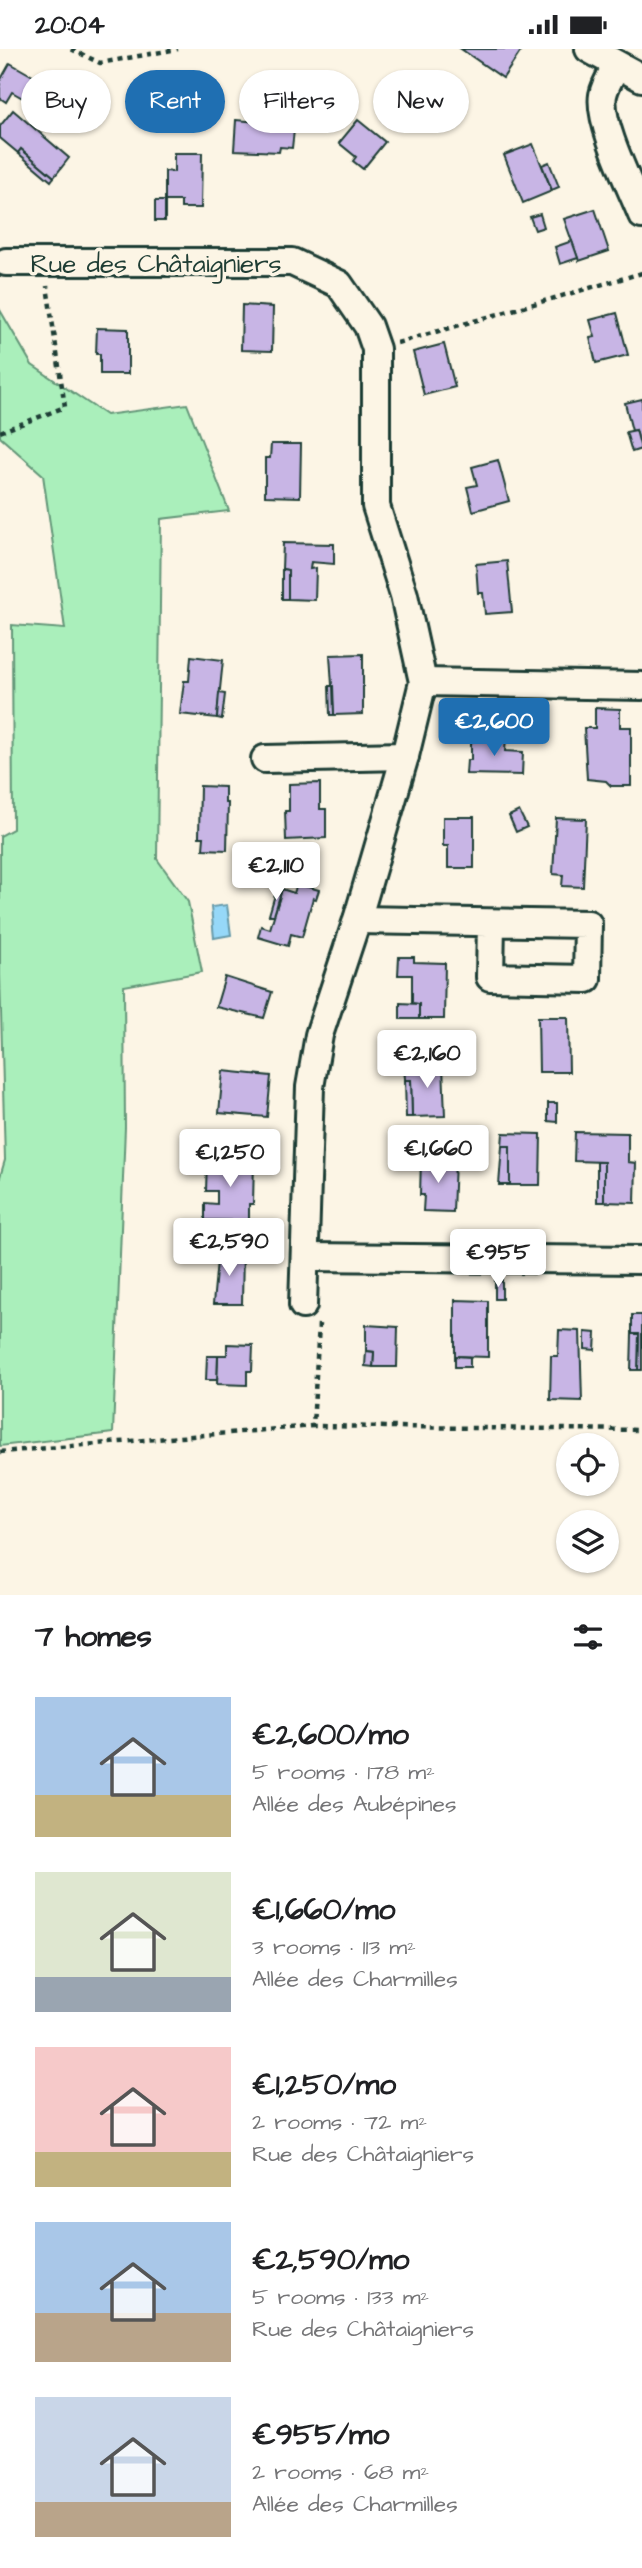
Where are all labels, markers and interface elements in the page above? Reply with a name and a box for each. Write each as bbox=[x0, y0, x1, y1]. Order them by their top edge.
text: 20:04 bbox=[35, 7, 105, 43]
chip: Buy bbox=[21, 70, 111, 133]
chip: Rent bbox=[125, 70, 225, 133]
chip: Filters bbox=[239, 70, 359, 133]
chip: New bbox=[373, 70, 469, 133]
street label: Rue des Châtaigniers bbox=[30, 246, 282, 284]
pin: €2,600 bbox=[437, 699, 551, 758]
text: €2,600 bbox=[455, 705, 533, 737]
pin: €2,110 bbox=[219, 843, 333, 902]
text: €2,110 bbox=[248, 849, 304, 881]
pin: €2,160 bbox=[370, 1031, 484, 1090]
text: €2,160 bbox=[393, 1037, 461, 1069]
pin: €1,660 bbox=[381, 1125, 495, 1185]
pin: €1,250 bbox=[173, 1129, 287, 1189]
text: €1,660 bbox=[404, 1132, 472, 1164]
text: €1,250 bbox=[195, 1136, 265, 1168]
pin: €2,590 bbox=[172, 1219, 286, 1278]
text: €2,590 bbox=[189, 1225, 269, 1257]
pin: €955 bbox=[457, 1229, 539, 1289]
text: €955 bbox=[466, 1236, 530, 1268]
map controls bbox=[556, 1433, 619, 1573]
button: locate bbox=[556, 1433, 619, 1496]
button: layers bbox=[556, 1510, 619, 1573]
text: 7 homes bbox=[35, 1616, 152, 1658]
icon: filters bbox=[569, 1618, 607, 1656]
text: €2,600/mo bbox=[252, 1714, 409, 1756]
icon: home bbox=[91, 1725, 175, 1809]
text: 5 rooms · 178 m² bbox=[252, 1756, 435, 1788]
text: Allée des Aubépines bbox=[252, 1788, 457, 1820]
text: €1,660/mo bbox=[252, 1889, 395, 1931]
icon: home bbox=[91, 1900, 175, 1984]
text: 3 rooms · 113 m² bbox=[252, 1931, 416, 1963]
text: Allée des Charmilles bbox=[252, 1963, 458, 1995]
text: €1,250/mo bbox=[252, 2064, 396, 2106]
icon: home bbox=[91, 2075, 175, 2159]
text: 2 rooms · 72 m² bbox=[252, 2106, 427, 2138]
text: Rue des Châtaigniers bbox=[252, 2138, 474, 2170]
text: €2,590/mo bbox=[252, 2239, 409, 2281]
icon: home bbox=[91, 2250, 175, 2334]
text: 5 rooms · 133 m² bbox=[252, 2281, 429, 2313]
text: Rue des Châtaigniers bbox=[252, 2313, 474, 2345]
text: €955/mo bbox=[252, 2414, 389, 2456]
icon: home bbox=[91, 2425, 175, 2509]
text: 2 rooms · 68 m² bbox=[252, 2456, 429, 2488]
text: Allée des Charmilles bbox=[252, 2488, 458, 2520]

